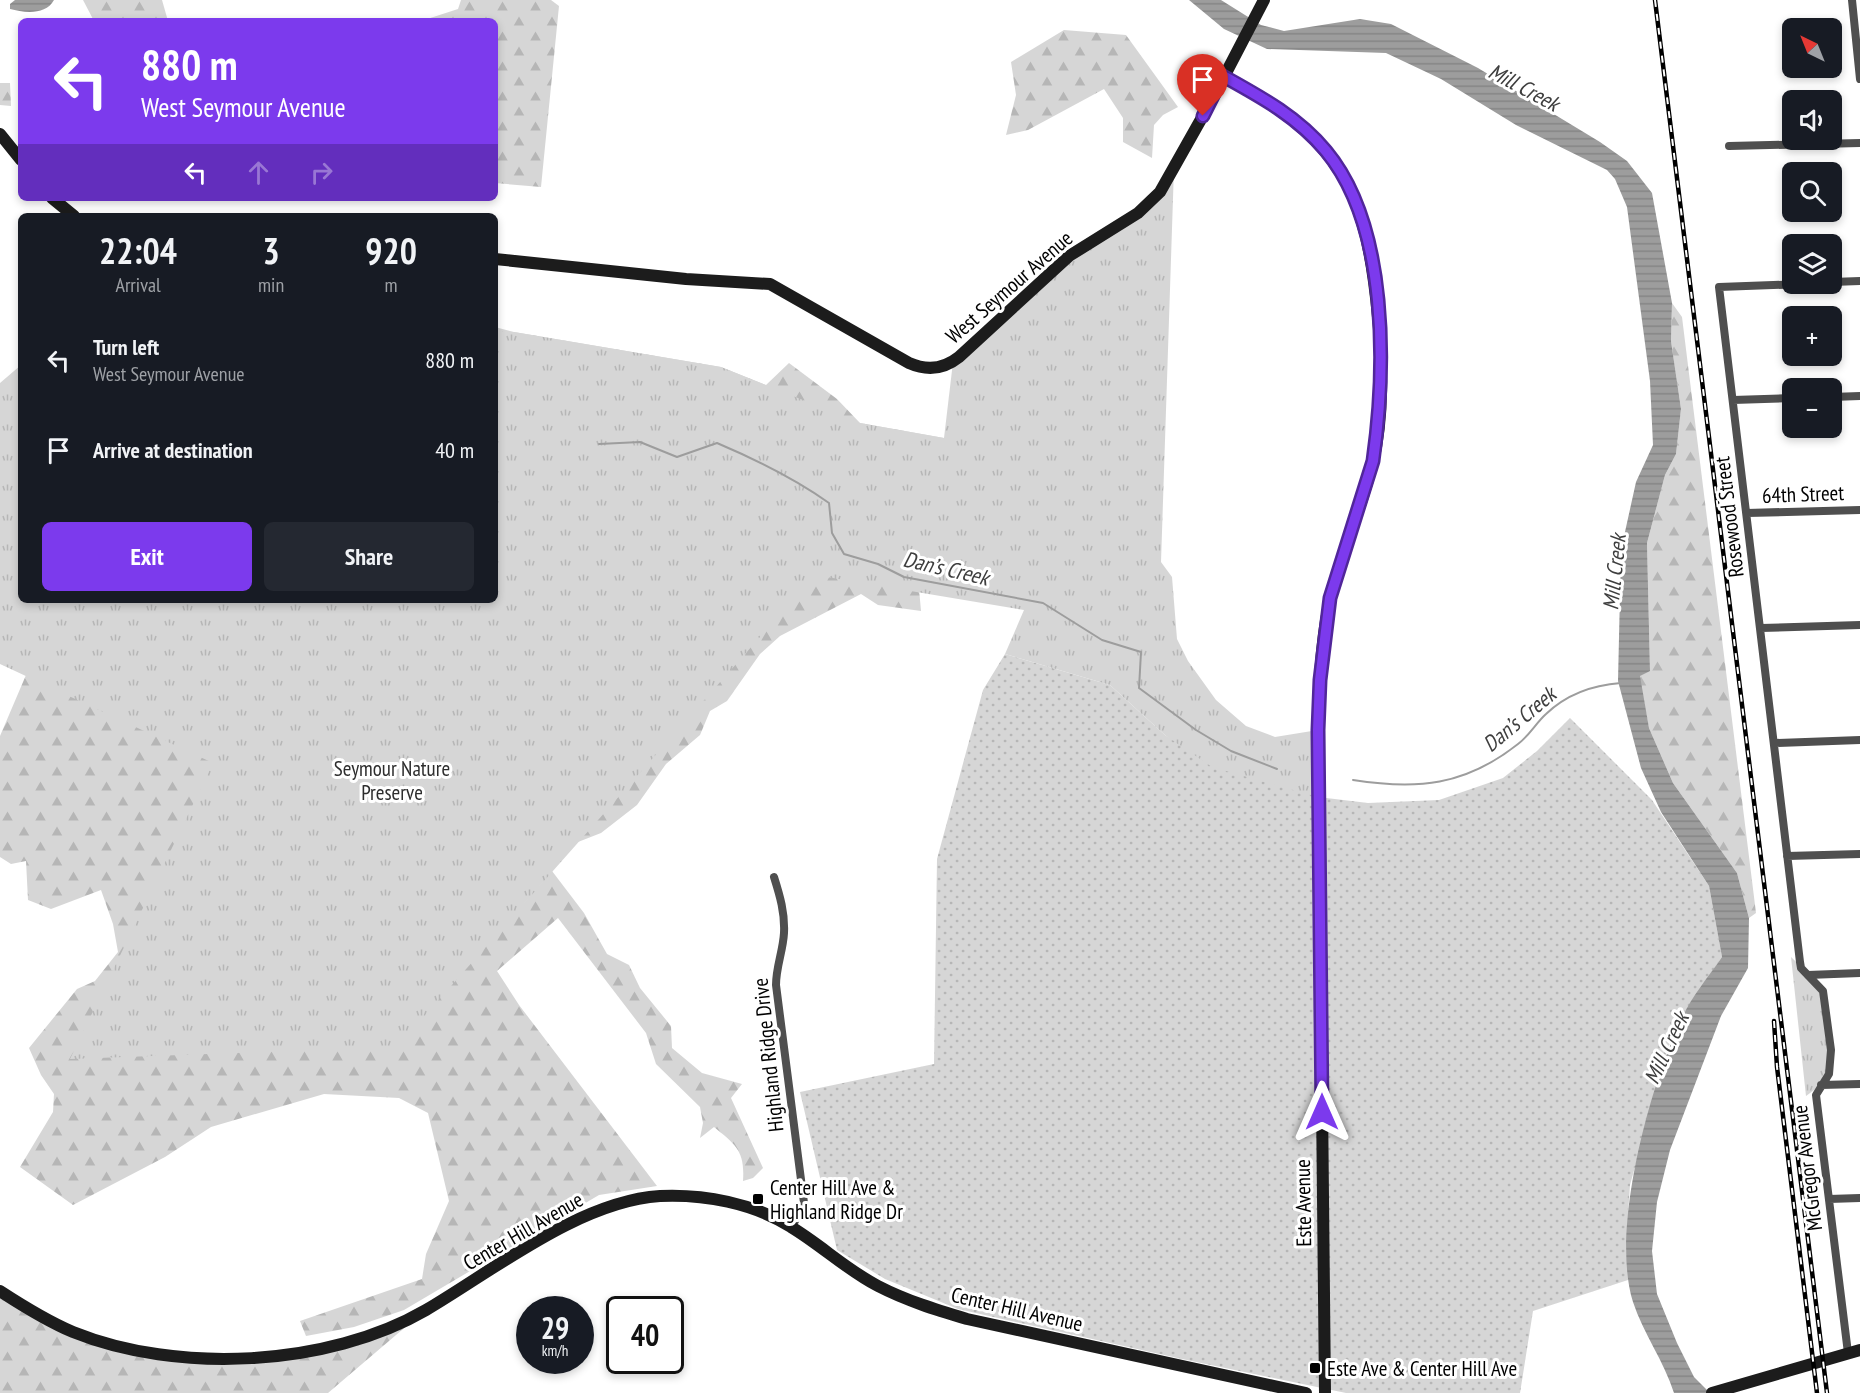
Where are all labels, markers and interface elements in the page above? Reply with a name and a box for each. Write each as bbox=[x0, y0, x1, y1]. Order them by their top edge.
north arrow bbox=[1782, 18, 1842, 78]
map controls bbox=[1782, 18, 1842, 438]
text: 880 m bbox=[141, 37, 238, 92]
icon: left bbox=[42, 42, 120, 120]
pin bbox=[1177, 54, 1228, 116]
water label: Mill Creek bbox=[1484, 57, 1566, 118]
icon: arrive bbox=[1186, 63, 1219, 96]
text: West Seymour Avenue bbox=[141, 90, 346, 124]
button: sound bbox=[1782, 90, 1842, 150]
icon: left bbox=[179, 156, 212, 189]
icon: ahead bbox=[242, 156, 275, 189]
icon: right bbox=[305, 156, 338, 189]
button: search bbox=[1782, 162, 1842, 222]
street label: West Seymour Avenue bbox=[940, 225, 1078, 349]
text: 22:04 bbox=[99, 227, 177, 274]
text: 3 bbox=[262, 227, 280, 274]
text: 920 bbox=[365, 227, 417, 274]
button: layers bbox=[1782, 234, 1842, 294]
text: Arrival bbox=[115, 272, 161, 298]
text: min bbox=[258, 272, 284, 298]
text: m bbox=[385, 272, 398, 298]
button: + bbox=[1782, 306, 1842, 366]
text: Turn left bbox=[93, 333, 159, 361]
icon: left bbox=[42, 344, 75, 377]
text: 880 m bbox=[425, 346, 474, 374]
text: West Seymour Avenue bbox=[93, 361, 245, 387]
button: − bbox=[1782, 378, 1842, 438]
icon: arrive bbox=[42, 434, 75, 467]
text: Arrive at destination bbox=[93, 436, 253, 464]
text: 40 m bbox=[435, 436, 474, 464]
street label: Rosewood Street bbox=[1708, 455, 1750, 579]
street label: 64th Street bbox=[1762, 479, 1845, 509]
button: Exit bbox=[42, 522, 252, 591]
button: Share bbox=[264, 522, 474, 591]
water label: Mill Creek bbox=[1596, 530, 1632, 611]
water label: Dan’s Creek bbox=[901, 545, 994, 592]
water label: Dan’s Creek bbox=[1477, 679, 1563, 758]
park label: Seymour Nature Preserve bbox=[334, 755, 450, 806]
street label: Highland Ridge Drive bbox=[747, 977, 789, 1133]
water label: Mill Creek bbox=[1637, 1005, 1696, 1088]
position arrow bbox=[1290, 1080, 1354, 1144]
street label: McGregor Avenue bbox=[1786, 1104, 1828, 1232]
street label: Este Avenue bbox=[1289, 1159, 1317, 1247]
place label: Center Hill Ave & Highland Ridge Dr bbox=[770, 1174, 903, 1225]
street label: Center Hill Avenue bbox=[458, 1186, 588, 1276]
marker: Center Hill Ave & Highland Ridge Dr bbox=[751, 1192, 765, 1206]
street label: Center Hill Avenue bbox=[949, 1281, 1085, 1337]
speed limit sign: 40 bbox=[606, 1296, 684, 1374]
text: 29 bbox=[541, 1308, 569, 1347]
text: km/h bbox=[542, 1341, 568, 1360]
place label: Este Ave & Center Hill Ave bbox=[1327, 1355, 1517, 1382]
marker: Este Ave & Center Hill Ave bbox=[1308, 1361, 1322, 1375]

